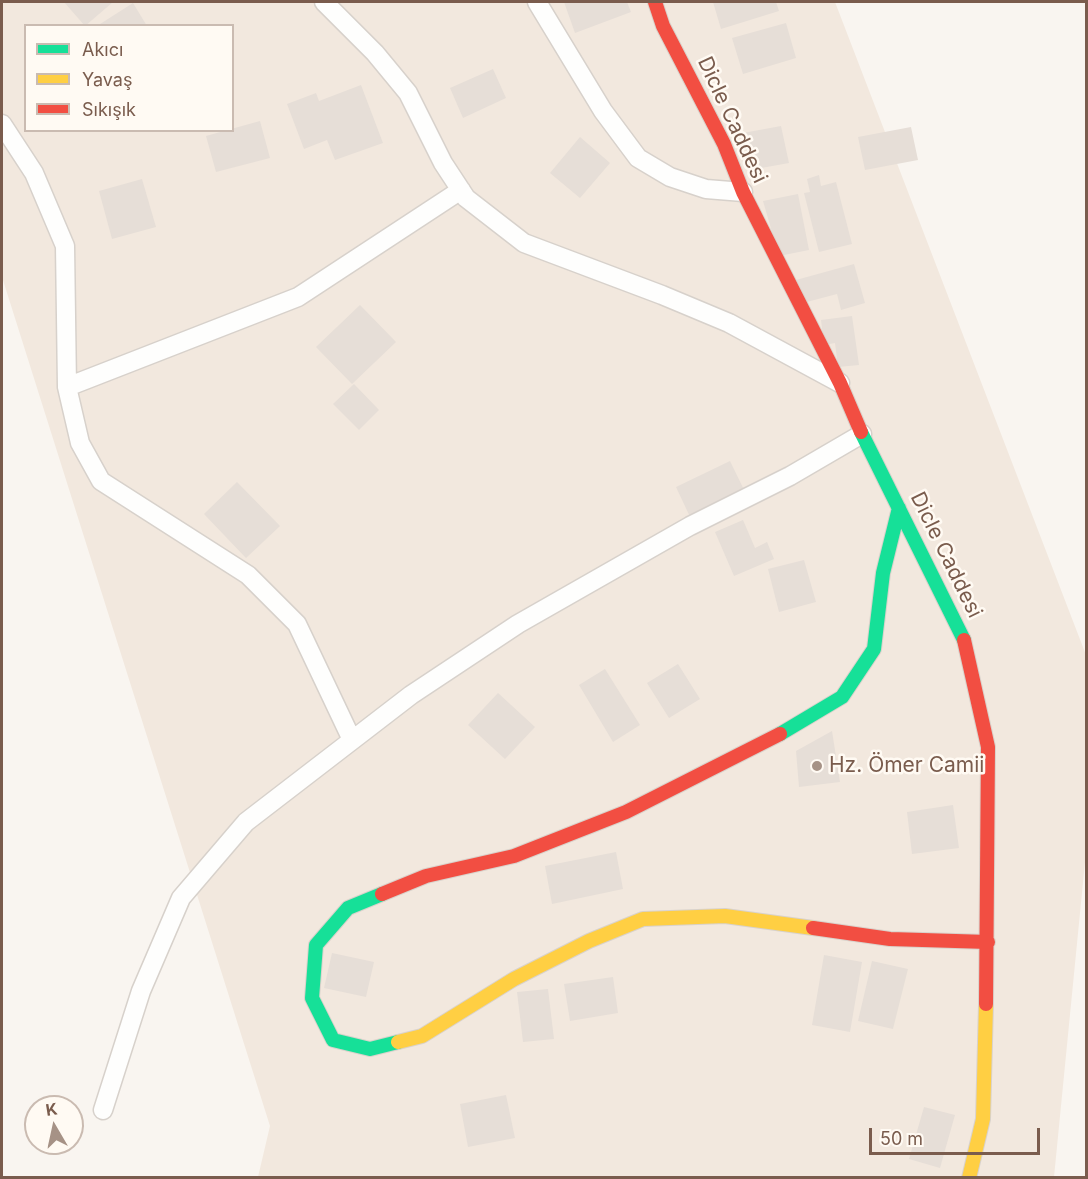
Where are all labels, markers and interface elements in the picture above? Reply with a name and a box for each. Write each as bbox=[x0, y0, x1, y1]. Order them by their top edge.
legend bbox=[24, 24, 234, 132]
text: Akıcı bbox=[82, 39, 123, 60]
street label: Dicle Caddesi bbox=[692, 53, 772, 187]
text: Yavaş bbox=[82, 69, 132, 90]
text: Sıkışık bbox=[82, 99, 136, 120]
street label: Dicle Caddesi bbox=[905, 488, 987, 622]
place label: Hz. Ömer Camii bbox=[829, 753, 984, 779]
marker: Hz. Ömer Camii bbox=[810, 759, 824, 773]
north arrow bbox=[24, 1095, 84, 1155]
text: K bbox=[44, 1098, 59, 1120]
scale bar bbox=[872, 1116, 1043, 1154]
text: 50 m bbox=[880, 1128, 923, 1149]

